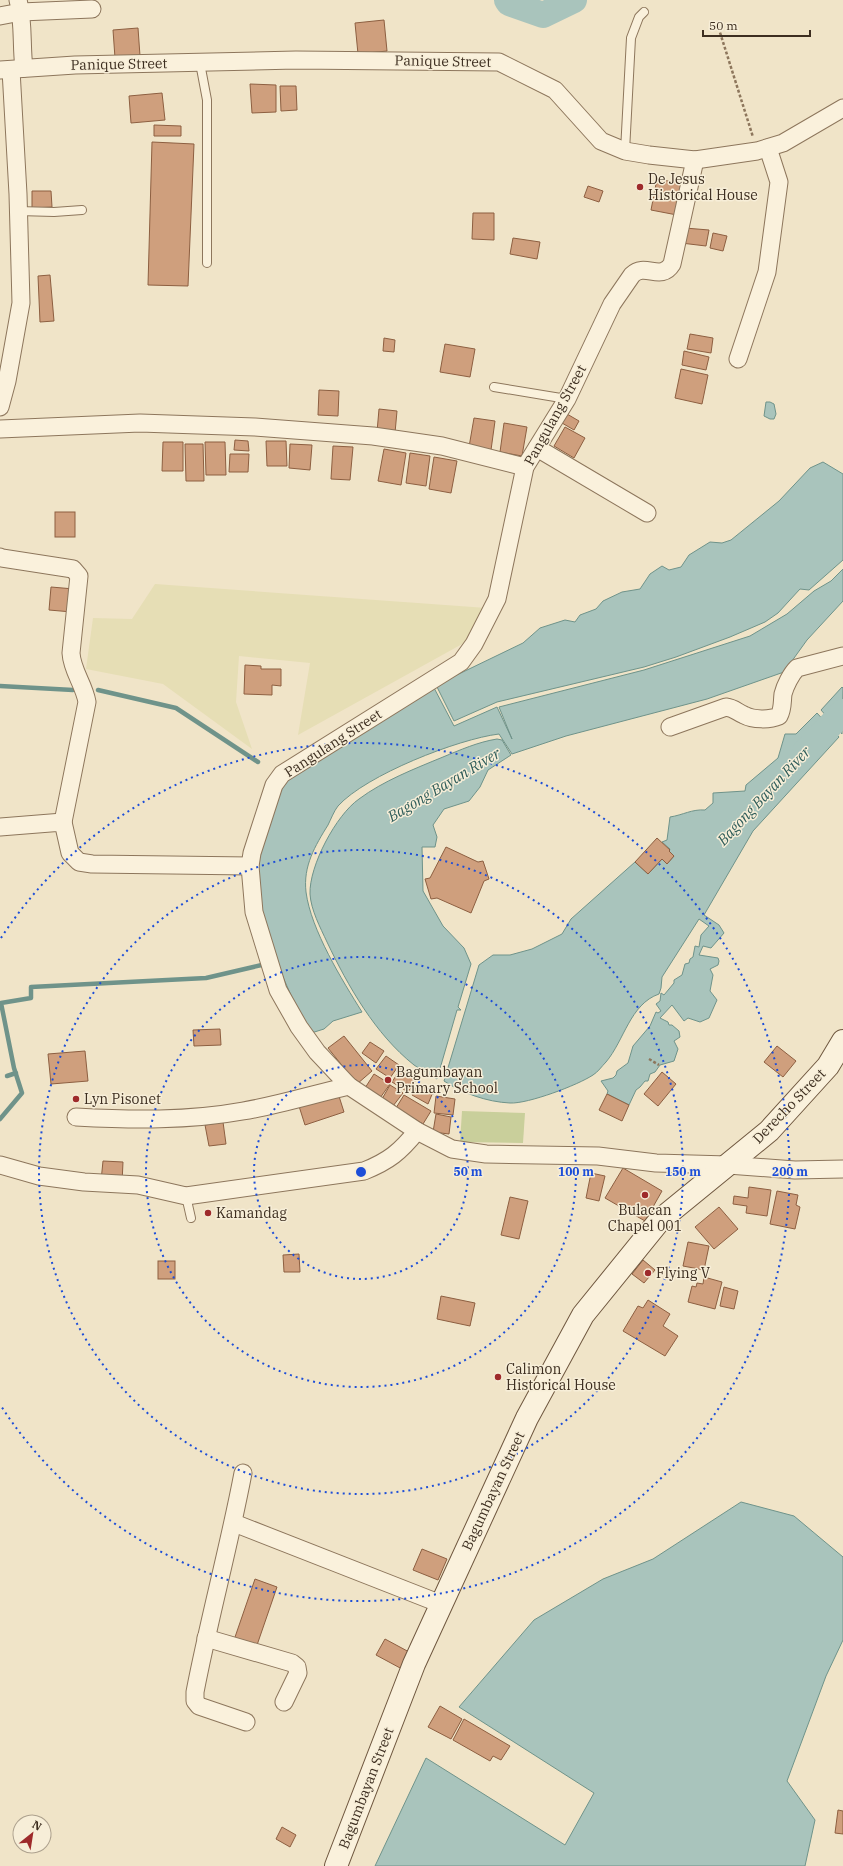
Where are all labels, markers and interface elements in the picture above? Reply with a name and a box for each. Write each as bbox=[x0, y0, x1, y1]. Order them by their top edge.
scale bar bbox=[703, 12, 810, 38]
text: 50 m bbox=[709, 18, 738, 33]
street label: Panique Street bbox=[395, 51, 492, 71]
street label: Panique Street bbox=[71, 54, 168, 74]
place label: De Jesus Historical House bbox=[648, 170, 758, 204]
marker: De Jesus Historical House bbox=[635, 182, 645, 192]
street label: Pangulang Street bbox=[520, 361, 590, 469]
street label: Pangulang Street bbox=[281, 705, 385, 781]
water label: Bagong Bayan River bbox=[712, 742, 815, 850]
water label: Bagong Bayan River bbox=[383, 743, 504, 826]
place label: Bagumbayan Primary School bbox=[396, 1063, 498, 1097]
street label: Derecho Street bbox=[749, 1065, 829, 1147]
marker: Bagumbayan Primary School bbox=[383, 1075, 393, 1085]
place label: Lyn Pisonet bbox=[84, 1090, 161, 1108]
marker: Lyn Pisonet bbox=[71, 1094, 81, 1104]
text: 50 m bbox=[454, 1164, 483, 1179]
text: 100 m bbox=[558, 1164, 594, 1179]
text: 150 m bbox=[665, 1164, 701, 1179]
text: 200 m bbox=[772, 1164, 808, 1179]
centre of rings bbox=[354, 1165, 368, 1179]
marker: Bulacan Chapel 001 bbox=[640, 1190, 650, 1200]
place label: Bulacan Chapel 001 bbox=[608, 1201, 682, 1235]
place label: Kamandag bbox=[216, 1204, 287, 1222]
marker: Kamandag bbox=[203, 1208, 213, 1218]
place label: Flying V bbox=[656, 1264, 710, 1282]
marker: Flying V bbox=[643, 1268, 653, 1278]
place label: Calimon Historical House bbox=[506, 1360, 616, 1394]
marker: Calimon Historical House bbox=[493, 1372, 503, 1382]
street label: Bagumbayan Street bbox=[458, 1429, 528, 1553]
street label: Bagumbayan Street bbox=[334, 1724, 398, 1851]
north arrow bbox=[12, 1814, 52, 1854]
text: N bbox=[30, 1817, 45, 1834]

